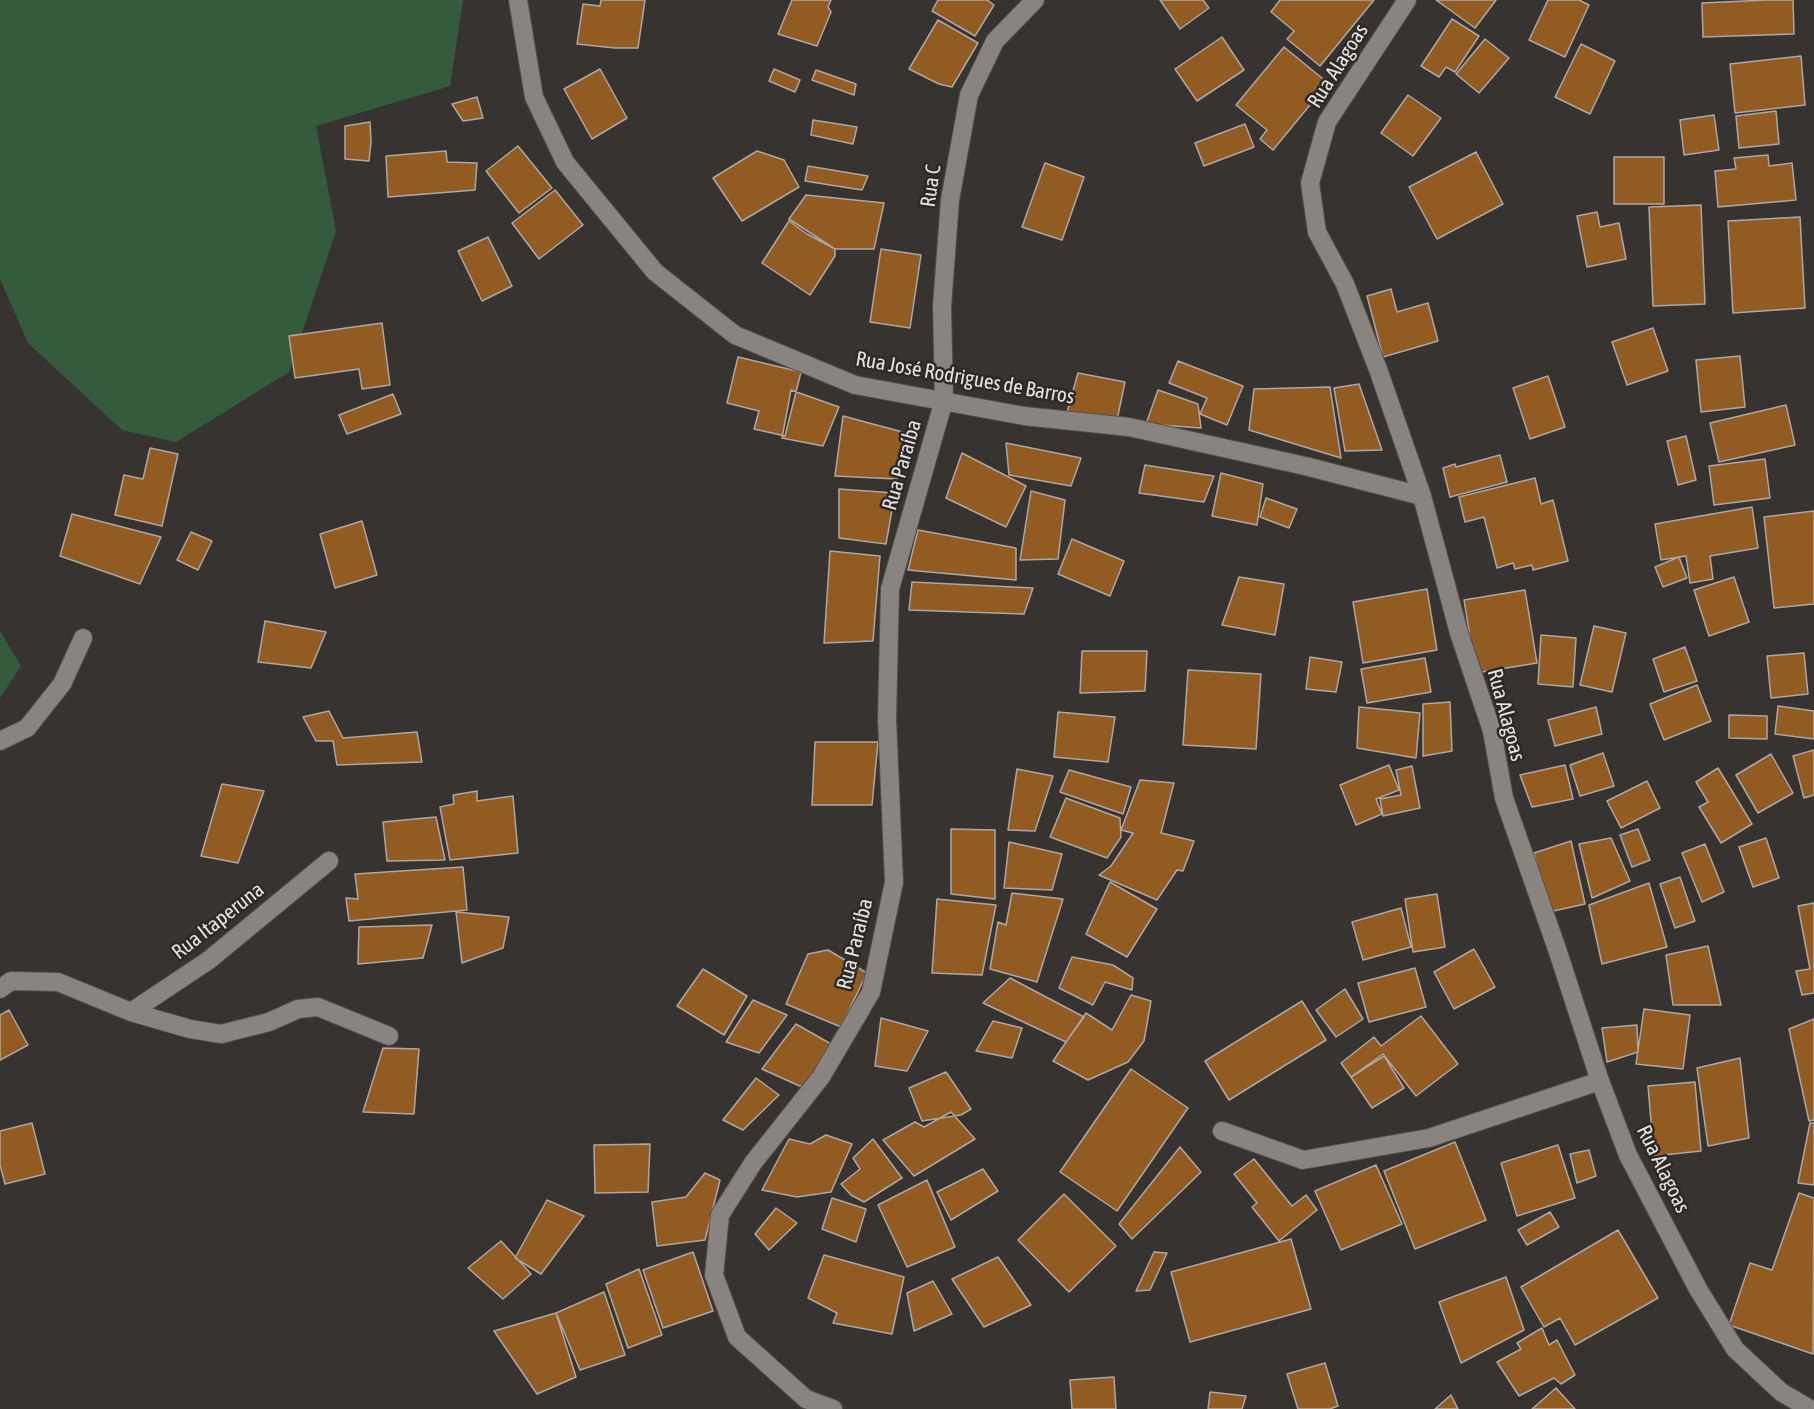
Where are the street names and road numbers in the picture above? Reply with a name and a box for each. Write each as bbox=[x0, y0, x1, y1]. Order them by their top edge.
street label: Rua Alagoas bbox=[1302, 19, 1374, 113]
street label: Rua C bbox=[916, 163, 946, 209]
street label: Rua José Rodrigues de Barros bbox=[854, 346, 1076, 410]
street label: Rua Paraíba bbox=[877, 417, 927, 513]
street label: Rua Alagoas bbox=[1482, 666, 1530, 764]
street label: Rua Itaperuna bbox=[167, 877, 269, 965]
street label: Rua Paraíba bbox=[832, 896, 878, 992]
street label: Rua Alagoas bbox=[1631, 1121, 1695, 1217]

